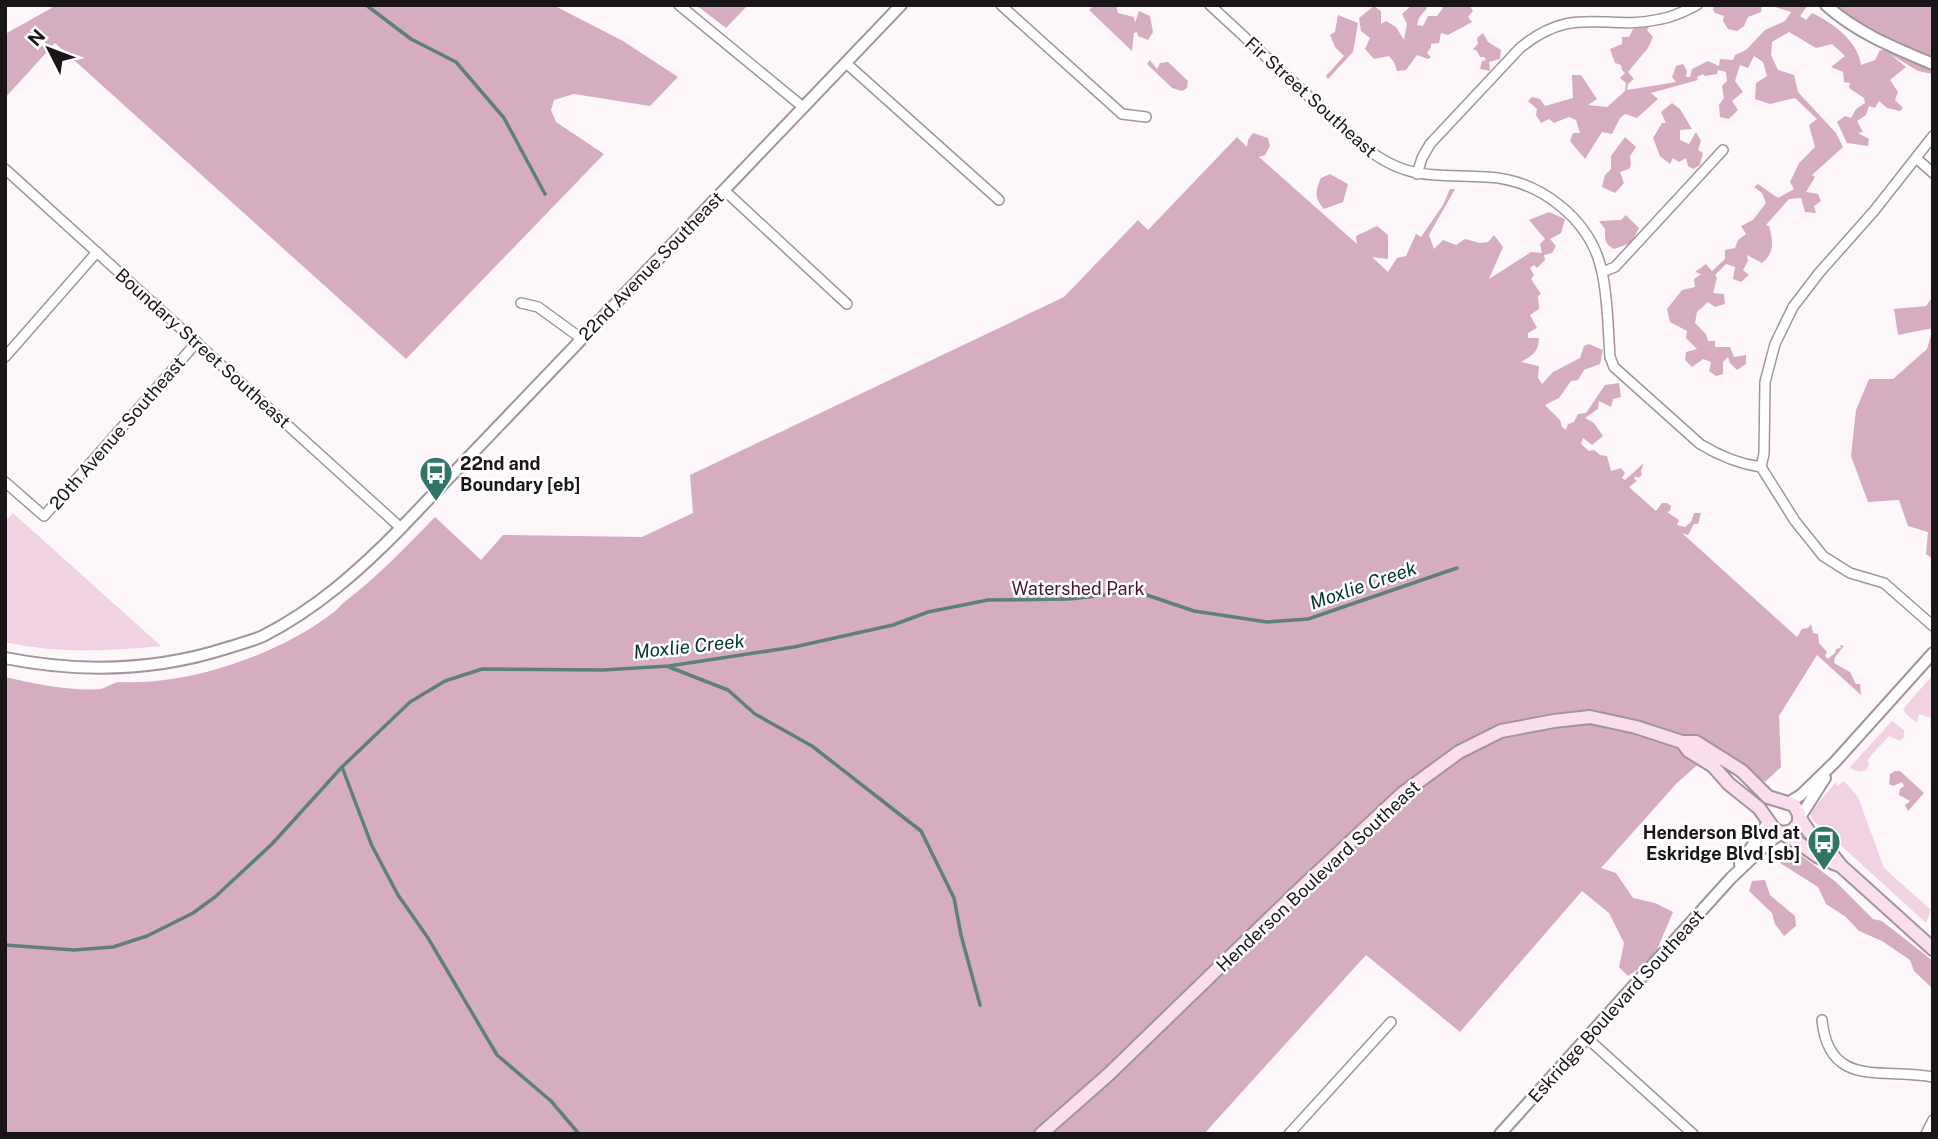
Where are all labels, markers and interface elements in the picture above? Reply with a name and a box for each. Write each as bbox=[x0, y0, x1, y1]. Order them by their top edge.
north arrow bbox=[14, 14, 84, 84]
text: N bbox=[23, 25, 50, 51]
street label: Fir Street Southeast bbox=[1241, 32, 1381, 162]
street label: 22nd Avenue Southeast bbox=[574, 187, 728, 345]
street label: Boundary Street Southeast bbox=[111, 264, 295, 432]
street label: 20th Avenue Southeast bbox=[45, 352, 189, 514]
place label: 22nd and Boundary [eb] bbox=[460, 453, 580, 495]
bus stop icon: 22nd and Boundary [eb] bbox=[417, 454, 455, 503]
water label: Moxlie Creek bbox=[1307, 556, 1420, 614]
park label: Watershed Park bbox=[1011, 578, 1145, 599]
water label: Moxlie Creek bbox=[632, 629, 746, 663]
street label: Henderson Boulevard Southeast bbox=[1212, 776, 1424, 976]
place label: Henderson Blvd at Eskridge Blvd [sb] bbox=[1643, 822, 1800, 864]
bus stop icon: Henderson Blvd at Eskridge Blvd [sb] bbox=[1805, 823, 1843, 872]
street label: Eskridge Boulevard Southeast bbox=[1524, 905, 1708, 1107]

